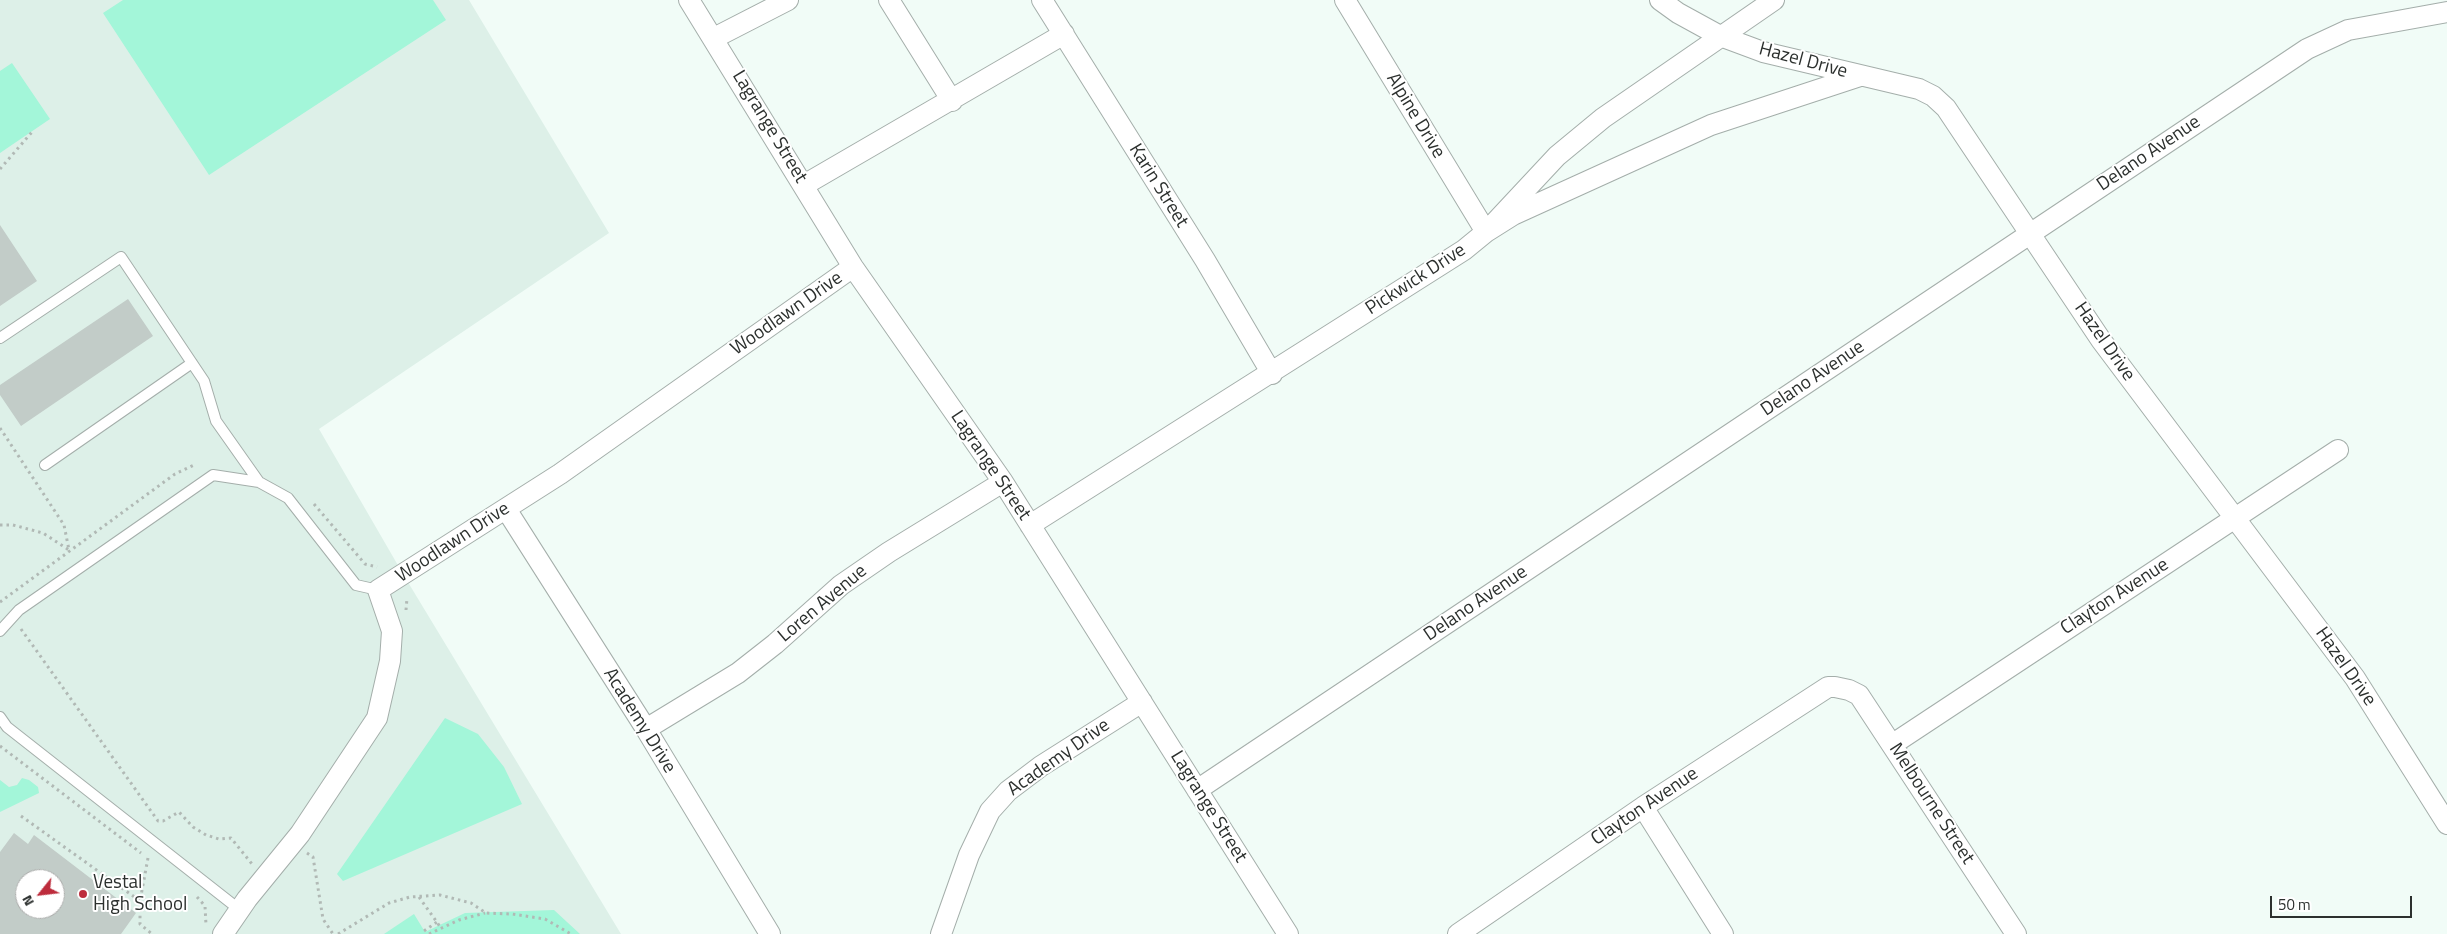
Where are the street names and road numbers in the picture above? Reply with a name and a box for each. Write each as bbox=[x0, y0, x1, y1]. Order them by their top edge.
street label: Hazel Drive bbox=[1756, 38, 1850, 84]
street label: Lagrange Street bbox=[726, 67, 812, 187]
street label: Alpine Drive bbox=[1381, 69, 1449, 163]
street label: Delano Avenue bbox=[2093, 111, 2205, 197]
street label: Karin Street bbox=[1123, 140, 1193, 232]
street label: Pickwick Drive bbox=[1362, 239, 1470, 321]
street label: Woodlawn Drive bbox=[727, 267, 847, 361]
street label: Hazel Drive bbox=[2069, 298, 2139, 386]
street label: Delano Avenue bbox=[1757, 336, 1869, 422]
street label: Lagrange Street bbox=[945, 407, 1035, 525]
street label: Woodlawn Drive bbox=[392, 498, 514, 588]
street label: Clayton Avenue bbox=[2057, 554, 2173, 640]
street label: Loren Avenue bbox=[774, 560, 872, 648]
street label: Delano Avenue bbox=[1420, 561, 1532, 647]
street label: Hazel Drive bbox=[2310, 623, 2380, 711]
street label: Academy Drive bbox=[598, 664, 680, 778]
street label: Academy Drive bbox=[1004, 714, 1114, 802]
street label: Melbourne Street bbox=[1883, 739, 1979, 869]
street label: Lagrange Street bbox=[1165, 747, 1251, 867]
street label: Clayton Avenue bbox=[1587, 763, 1703, 851]

